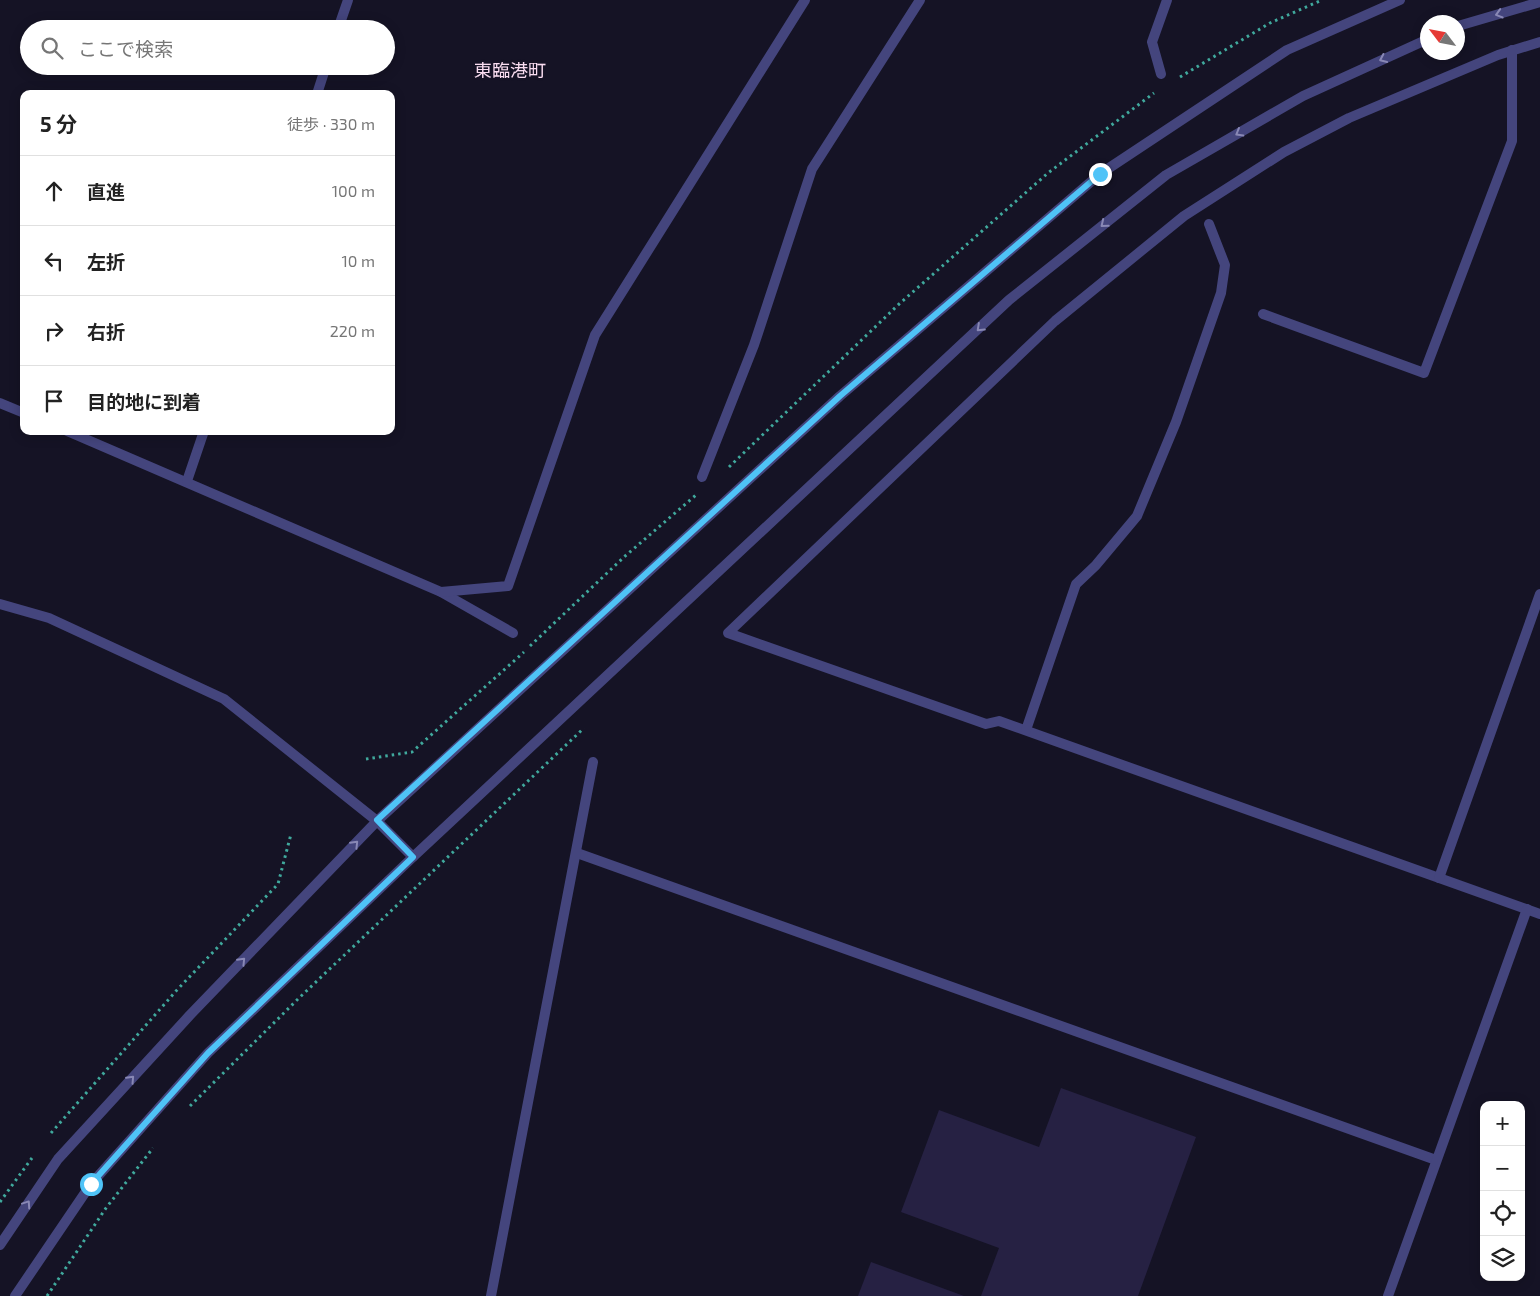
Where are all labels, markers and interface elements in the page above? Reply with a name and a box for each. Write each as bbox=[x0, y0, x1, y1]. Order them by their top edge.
one-way arrow bbox=[1495, 9, 1503, 19]
north arrow bbox=[1420, 15, 1465, 60]
search box bbox=[20, 20, 395, 75]
icon: search bbox=[38, 34, 66, 62]
text: ここで検索 bbox=[78, 37, 173, 60]
one-way arrow bbox=[1379, 53, 1388, 64]
district label: 東臨港町 bbox=[474, 59, 546, 81]
text: 5 分 bbox=[40, 111, 77, 136]
text: 徒歩 · 330 m bbox=[287, 114, 375, 133]
one-way arrow bbox=[1235, 127, 1244, 137]
route end bbox=[1089, 163, 1112, 186]
icon: ahead bbox=[40, 177, 68, 205]
text: 直進 bbox=[87, 180, 125, 203]
text: 100 m bbox=[332, 181, 375, 200]
one-way arrow bbox=[1101, 218, 1110, 227]
icon: left bbox=[40, 247, 68, 275]
text: 左折 bbox=[87, 250, 125, 273]
text: 10 m bbox=[341, 251, 375, 270]
icon: right bbox=[40, 317, 68, 345]
text: 右折 bbox=[87, 320, 125, 343]
text: 220 m bbox=[330, 321, 375, 340]
one-way arrow bbox=[976, 322, 985, 331]
icon: arrive bbox=[40, 387, 68, 415]
text: 目的地に到着 bbox=[87, 390, 201, 413]
one-way arrow bbox=[349, 840, 358, 849]
one-way arrow bbox=[236, 958, 245, 967]
one-way arrow bbox=[125, 1076, 134, 1085]
map controls bbox=[1480, 1101, 1525, 1281]
button: + bbox=[1480, 1101, 1525, 1146]
button: − bbox=[1480, 1146, 1525, 1191]
route start bbox=[80, 1173, 103, 1196]
button: locate bbox=[1480, 1191, 1525, 1236]
one-way arrow bbox=[21, 1200, 30, 1210]
button: layers bbox=[1480, 1236, 1525, 1281]

